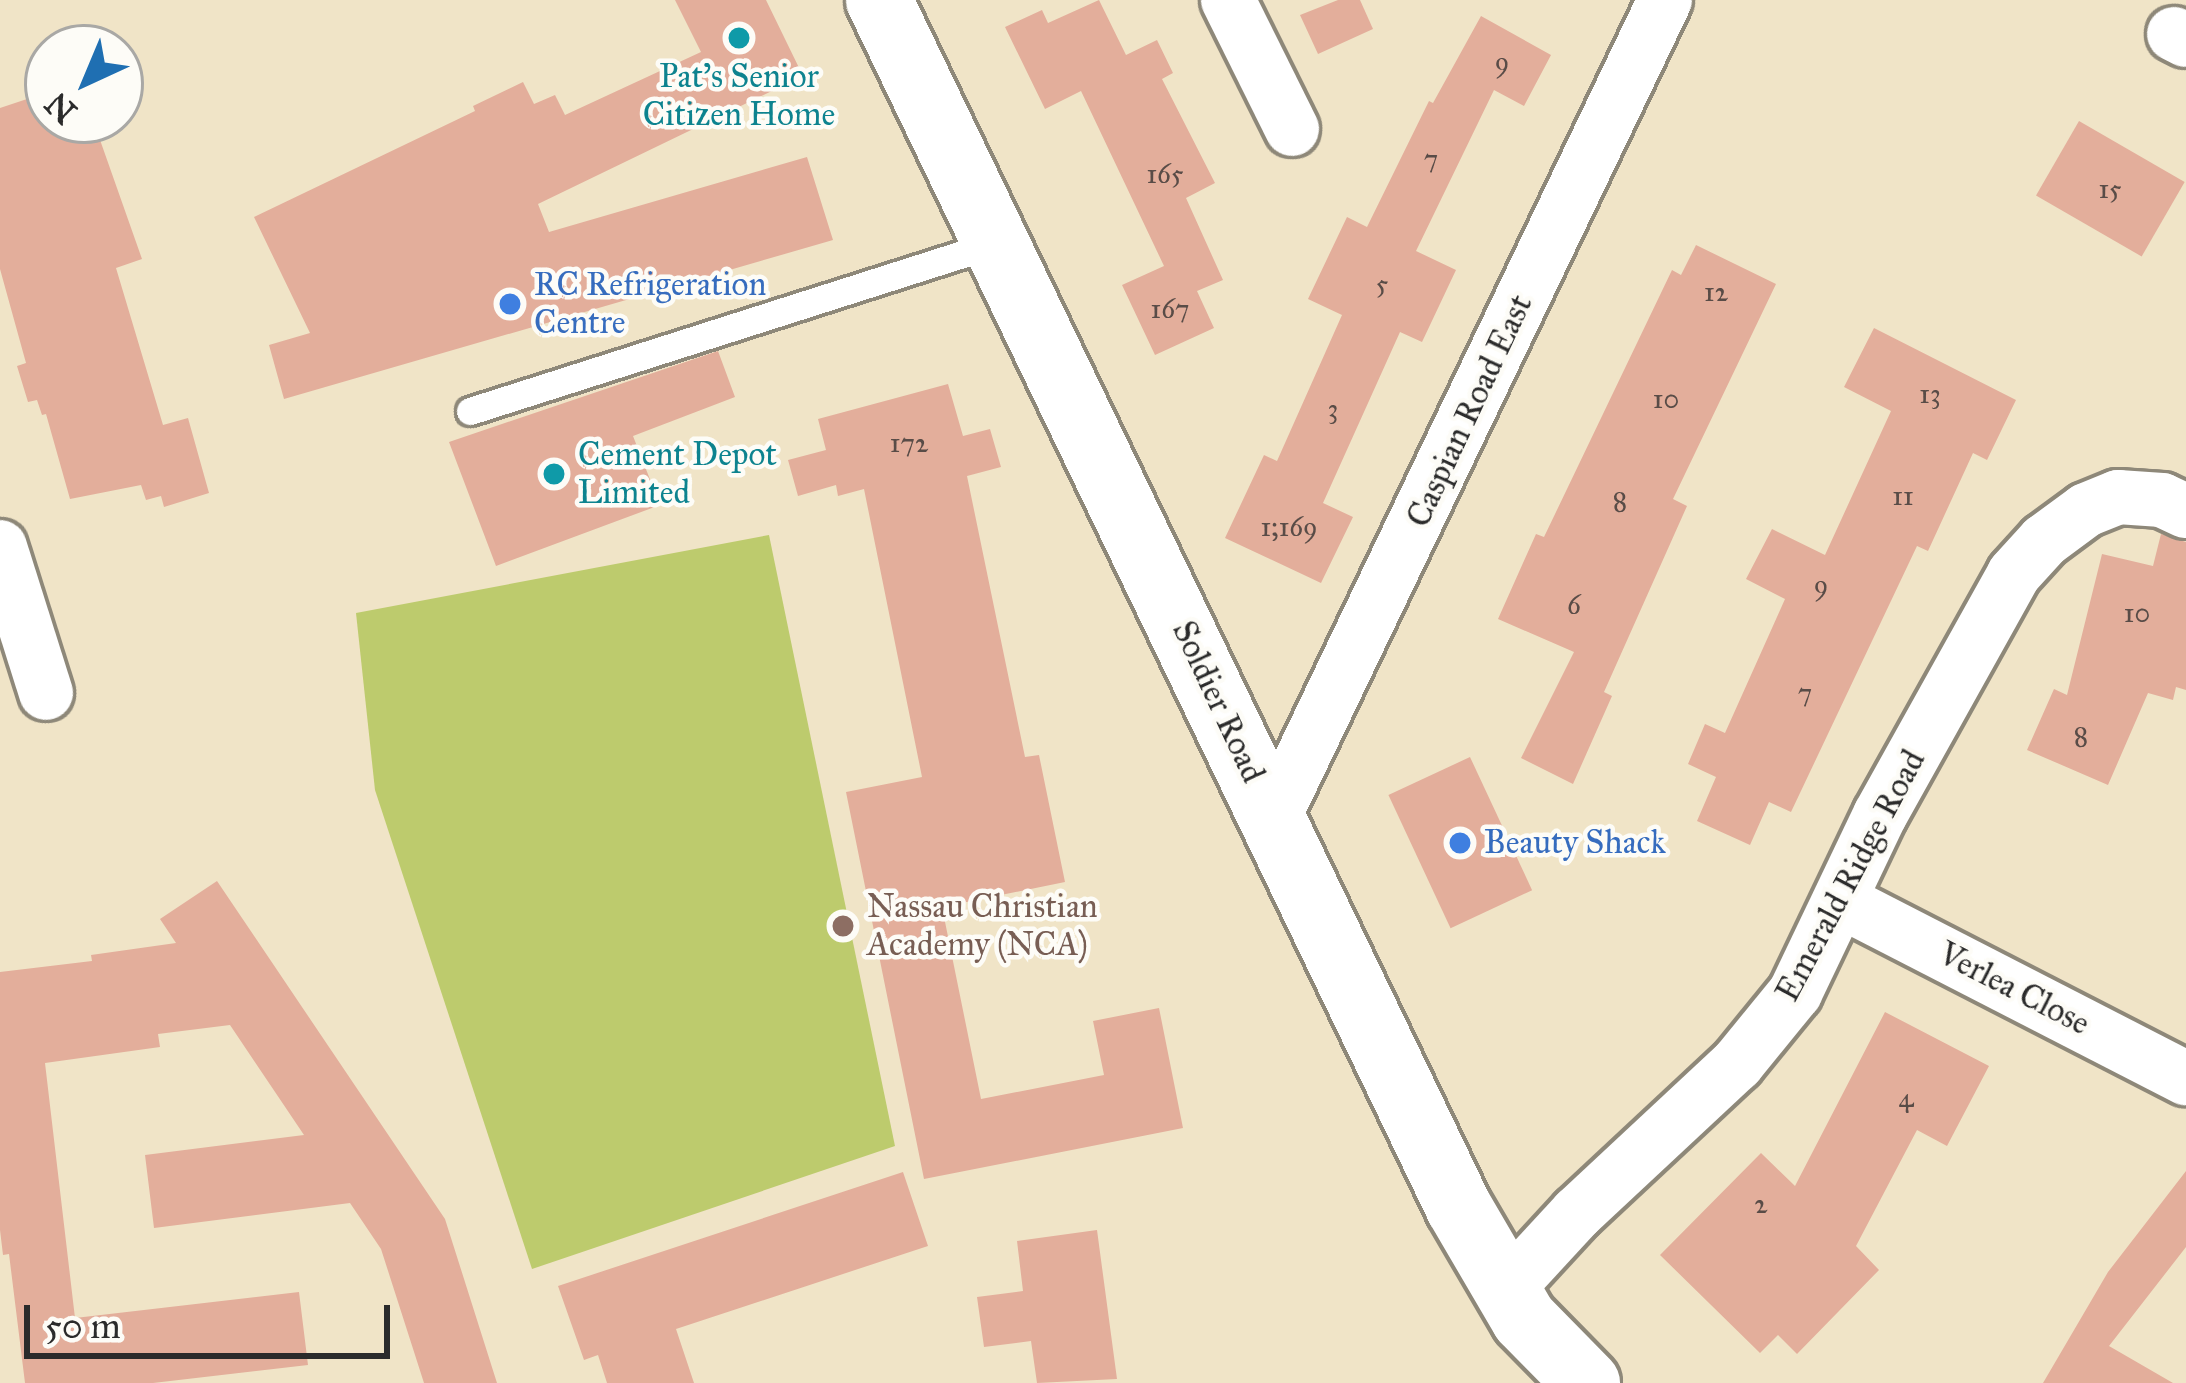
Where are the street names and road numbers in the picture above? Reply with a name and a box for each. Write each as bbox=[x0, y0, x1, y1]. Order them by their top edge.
street label: Caspian Road East bbox=[1399, 289, 1541, 533]
street label: Soldier Road bbox=[1163, 615, 1273, 789]
street label: Emerald Ridge Road bbox=[1768, 743, 1934, 1009]
street label: Verlea Close bbox=[1932, 934, 2096, 1044]

